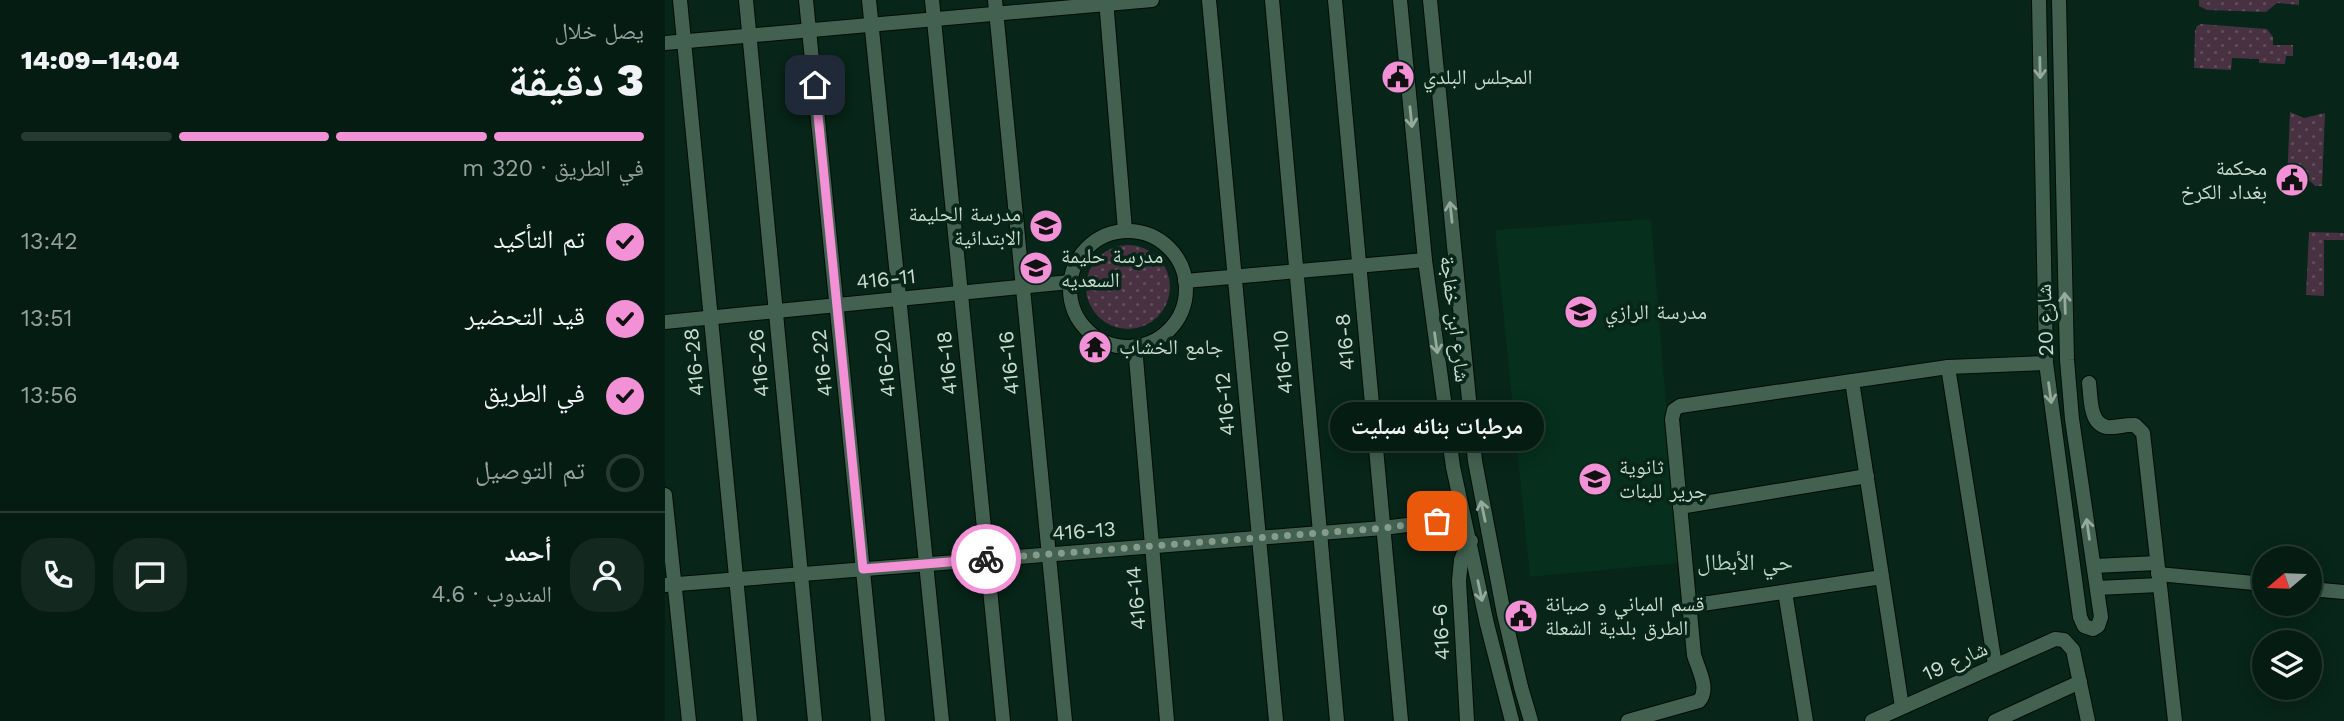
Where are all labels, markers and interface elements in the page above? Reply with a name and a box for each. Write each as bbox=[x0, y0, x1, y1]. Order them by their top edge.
text: يصل خلال bbox=[554, 18, 644, 45]
text: 14:04–14:09 bbox=[21, 45, 180, 75]
text: 3 دقيقة bbox=[508, 53, 644, 107]
pin bbox=[785, 55, 845, 115]
one-way arrow bbox=[2033, 56, 2047, 79]
public building icon: المجلس البلدي bbox=[1379, 58, 1417, 96]
place label: المجلس البلدي bbox=[1423, 64, 1532, 93]
icon: home bbox=[796, 66, 834, 104]
one-way arrow bbox=[1405, 105, 1418, 128]
text: في الطريق · 320 m bbox=[462, 155, 644, 182]
place label: محكمة بغداد الكرخ bbox=[2181, 155, 2267, 205]
public building icon: محكمة بغداد الكرخ bbox=[2273, 161, 2311, 199]
place label: مدرسة الحليمة الابتدائية bbox=[909, 201, 1021, 250]
one-way arrow bbox=[1444, 201, 1457, 224]
school or university icon: مدرسة الحليمة الابتدائية bbox=[1027, 207, 1065, 245]
icon: check bbox=[606, 223, 644, 261]
text: تم التأكيد bbox=[493, 224, 585, 254]
text: 13:42 bbox=[21, 228, 78, 255]
place label: مدرسة حليمة السعديه bbox=[1061, 243, 1163, 292]
school or university icon: مدرسة حليمة السعديه bbox=[1017, 249, 1055, 287]
street label: شارع ابن خفاجة bbox=[1434, 254, 1476, 384]
street label: 416-11 bbox=[855, 263, 917, 294]
street label: شارع 20 bbox=[2031, 283, 2059, 357]
one-way arrow bbox=[2058, 291, 2072, 314]
school or university icon: مدرسة الرازي bbox=[1562, 293, 1600, 331]
place label: مدرسة الرازي bbox=[1605, 299, 1707, 328]
icon: check bbox=[606, 300, 644, 338]
text: قيد التحضير bbox=[465, 301, 585, 331]
text: 13:51 bbox=[21, 305, 73, 332]
street label: 416-8 bbox=[1330, 313, 1359, 372]
street label: 416-28 bbox=[678, 327, 709, 397]
street label: 416-26 bbox=[743, 328, 774, 398]
street label: 416-22 bbox=[806, 328, 837, 398]
street label: 416-20 bbox=[868, 328, 901, 398]
temple icon: جامع الخشاب bbox=[1076, 328, 1114, 366]
street label: 416-10 bbox=[1267, 329, 1298, 395]
street label: 416-18 bbox=[931, 330, 962, 396]
street label: 416-16 bbox=[993, 330, 1024, 396]
one-way arrow bbox=[1430, 331, 1443, 354]
place label: جامع الخشاب bbox=[1119, 334, 1223, 360]
street label: 416-12 bbox=[1209, 371, 1240, 437]
icon: check bbox=[606, 377, 644, 415]
text: في الطريق bbox=[483, 378, 585, 408]
text: 13:56 bbox=[21, 382, 78, 409]
one-way arrow bbox=[2044, 382, 2057, 404]
callout: مرطبات بنانه سبليت bbox=[1330, 402, 1544, 451]
text: مرطبات بنانه سبليت bbox=[1351, 413, 1523, 440]
place label: ثانوية جرير للبنات bbox=[1619, 454, 1707, 503]
text: تم التوصيل bbox=[475, 455, 585, 485]
school or university icon: ثانوية جرير للبنات bbox=[1576, 460, 1614, 498]
pin bbox=[1407, 491, 1467, 551]
one-way arrow bbox=[1476, 500, 1490, 523]
icon: bag bbox=[1418, 502, 1456, 540]
street label: 416-13 bbox=[1051, 516, 1117, 545]
one-way arrow bbox=[2082, 518, 2095, 541]
courier bbox=[951, 524, 1021, 594]
text: أحمد bbox=[504, 537, 552, 567]
button: phone bbox=[21, 538, 95, 612]
button: chat bbox=[113, 538, 187, 612]
button: person bbox=[570, 538, 644, 612]
icon: bike bbox=[967, 540, 1005, 578]
north arrow bbox=[2252, 546, 2322, 616]
map controls bbox=[2252, 546, 2322, 700]
district label: حي الأبطال bbox=[1697, 549, 1793, 581]
street label: 416-14 bbox=[1120, 565, 1151, 631]
one-way arrow bbox=[1473, 579, 1487, 602]
text: المندوب · 4.6 bbox=[432, 581, 552, 608]
place label: قسم المباني و صيانة الطرق بلدية الشعلة bbox=[1545, 591, 1705, 641]
public building icon: قسم المباني و صيانة الطرق بلدية الشعلة bbox=[1502, 597, 1540, 635]
street label: 416-6 bbox=[1427, 603, 1454, 661]
button: layers bbox=[2252, 630, 2322, 700]
street label: شارع 19 bbox=[1919, 635, 1991, 687]

